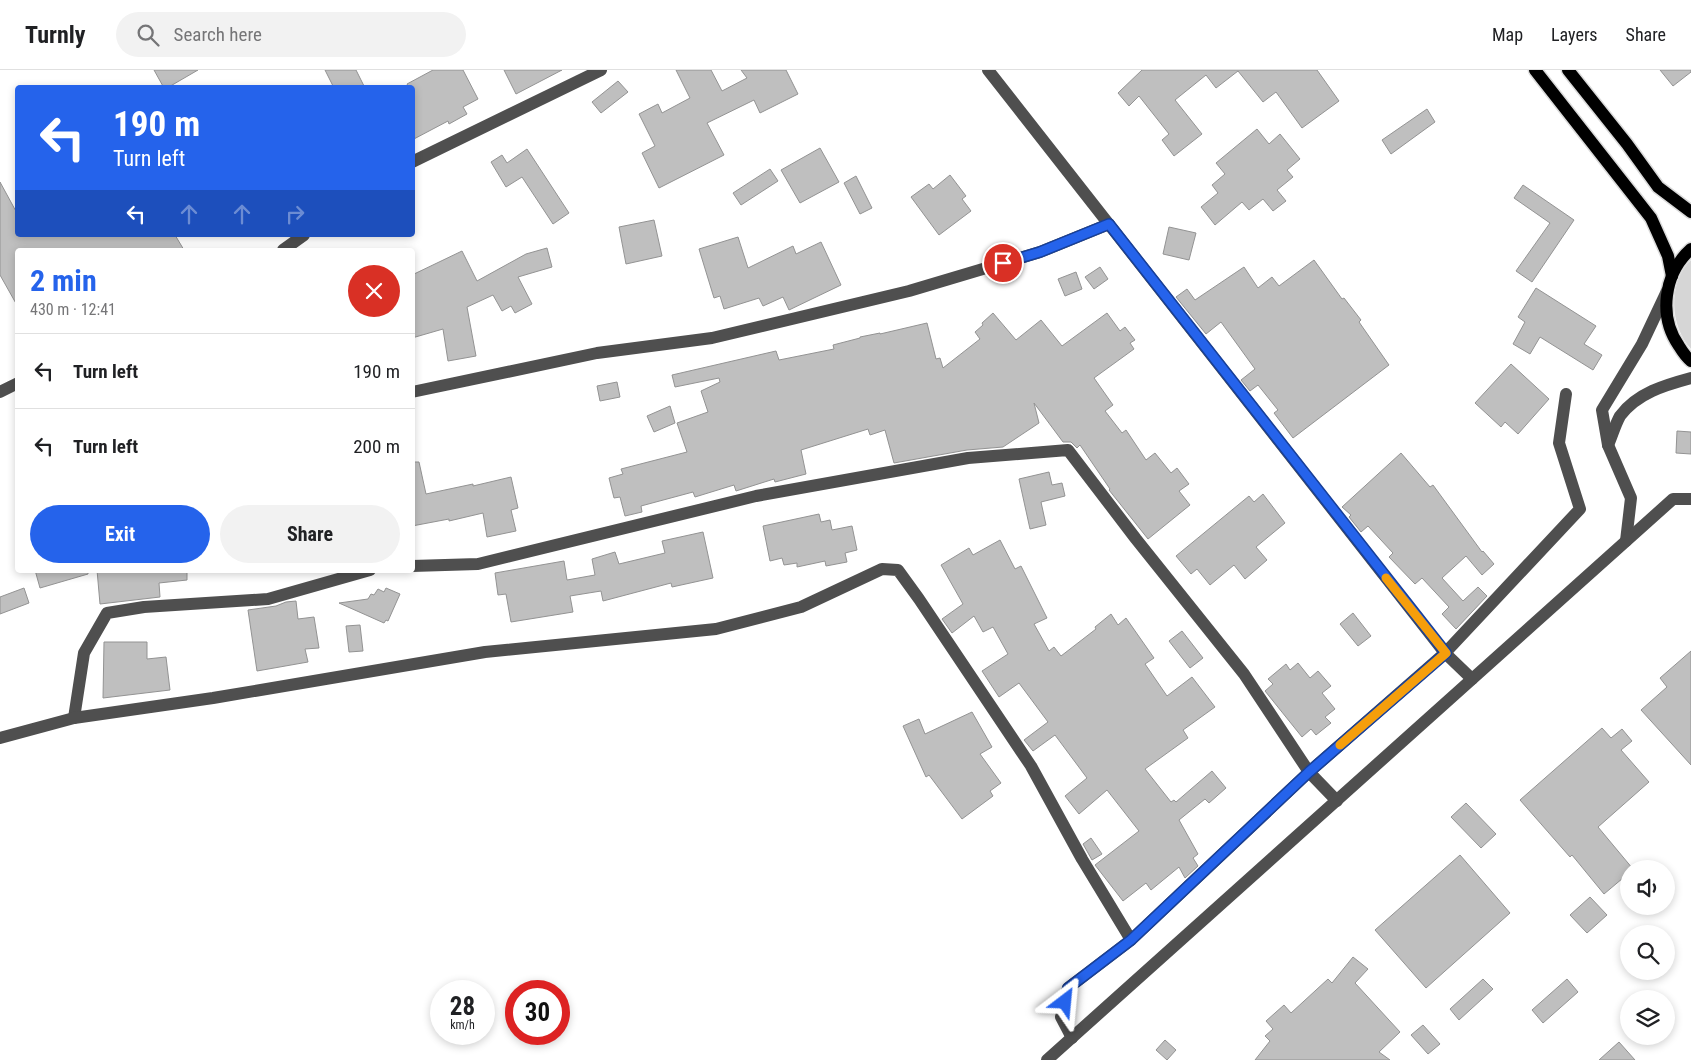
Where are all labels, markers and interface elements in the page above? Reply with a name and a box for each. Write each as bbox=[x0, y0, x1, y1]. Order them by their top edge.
search box bbox=[116, 12, 466, 57]
text: Turnly bbox=[25, 21, 86, 49]
icon: search bbox=[134, 21, 162, 49]
text: Search here bbox=[174, 23, 262, 46]
text: Map bbox=[1492, 24, 1523, 45]
text: Layers bbox=[1551, 24, 1598, 45]
text: Share bbox=[1626, 24, 1666, 45]
text: 190 m bbox=[113, 104, 200, 145]
icon: left bbox=[30, 105, 95, 170]
text: Turn left bbox=[113, 146, 185, 171]
icon: left bbox=[122, 200, 150, 228]
icon: ahead bbox=[175, 200, 203, 228]
icon: ahead bbox=[228, 200, 256, 228]
icon: right bbox=[281, 200, 309, 228]
pin bbox=[982, 242, 1024, 284]
icon: arrive bbox=[989, 249, 1017, 277]
text: 2 min bbox=[30, 263, 97, 298]
button: close bbox=[348, 265, 400, 317]
text: 430 m · 12:41 bbox=[30, 300, 116, 319]
icon: left bbox=[30, 357, 58, 385]
text: Turn left bbox=[73, 360, 138, 383]
text: 190 m bbox=[353, 360, 400, 383]
icon: left bbox=[30, 432, 58, 460]
text: Turn left bbox=[73, 435, 138, 458]
text: 200 m bbox=[353, 435, 400, 458]
button: Exit bbox=[30, 505, 210, 563]
button: Share bbox=[220, 505, 400, 563]
map controls bbox=[1620, 860, 1675, 1045]
button: sound bbox=[1620, 860, 1675, 915]
button: search bbox=[1620, 925, 1675, 980]
position arrow bbox=[1038, 975, 1090, 1027]
speed limit sign: 30 bbox=[505, 980, 570, 1045]
button: layers bbox=[1620, 990, 1675, 1045]
text: 28 bbox=[450, 992, 475, 1021]
text: km/h bbox=[450, 1018, 475, 1032]

